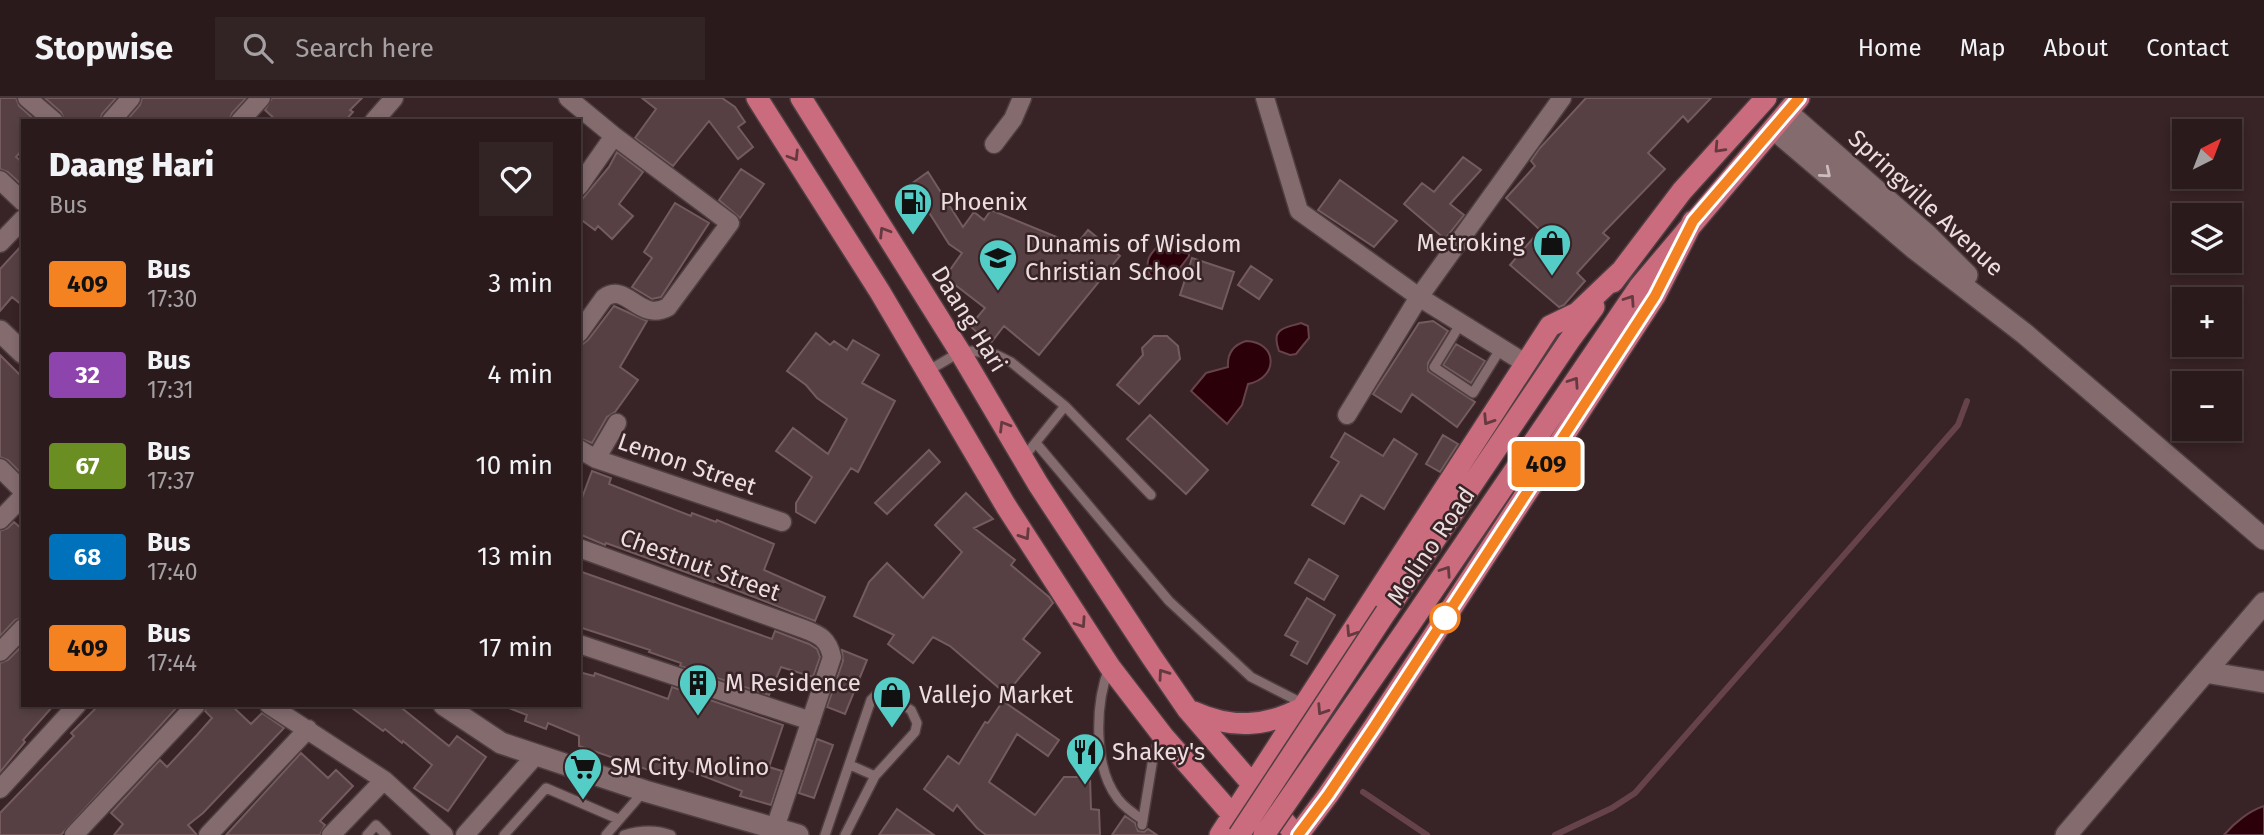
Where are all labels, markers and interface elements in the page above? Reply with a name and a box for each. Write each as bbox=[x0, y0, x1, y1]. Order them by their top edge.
search box bbox=[215, 17, 705, 80]
text: Stopwise bbox=[35, 28, 173, 68]
icon: search bbox=[239, 29, 277, 67]
text: Search here bbox=[295, 33, 434, 64]
text: Home bbox=[1858, 34, 1922, 62]
text: Map bbox=[1960, 34, 2006, 62]
text: About bbox=[2044, 34, 2108, 62]
text: Contact bbox=[2146, 34, 2229, 62]
north arrow bbox=[2172, 119, 2242, 189]
map controls bbox=[2172, 119, 2242, 441]
street label: Springville Avenue bbox=[1843, 124, 2009, 282]
one-way arrow bbox=[1715, 140, 1728, 153]
button: heart bbox=[479, 142, 553, 216]
text: Daang Hari bbox=[49, 145, 214, 185]
one-way arrow bbox=[785, 148, 798, 161]
one-way arrow bbox=[1818, 165, 1831, 177]
fuel station icon: Phoenix bbox=[892, 181, 934, 236]
place label: Phoenix bbox=[940, 188, 1027, 216]
text: Bus bbox=[49, 191, 87, 219]
button: layers bbox=[2172, 203, 2242, 273]
shop icon: Metroking bbox=[1531, 222, 1573, 277]
one-way arrow bbox=[880, 227, 893, 240]
place label: Metroking bbox=[1416, 229, 1526, 257]
place label: Dunamis of Wisdom Christian School bbox=[1025, 230, 1242, 286]
school or university icon: Dunamis of Wisdom Christian School bbox=[977, 237, 1019, 292]
text: Bus bbox=[147, 254, 190, 285]
street label: Daang Hari bbox=[925, 261, 1013, 377]
text: 3 min bbox=[488, 268, 553, 299]
text: 409 bbox=[67, 270, 108, 298]
text: 17:30 bbox=[147, 285, 197, 313]
button: + bbox=[2172, 287, 2242, 357]
one-way arrow bbox=[1622, 295, 1634, 308]
text: Bus bbox=[147, 345, 190, 376]
text: 4 min bbox=[487, 359, 553, 390]
text: 32 bbox=[75, 361, 100, 389]
button: − bbox=[2172, 371, 2242, 441]
text: 17:31 bbox=[147, 376, 194, 404]
one-way arrow bbox=[1566, 377, 1579, 390]
one-way arrow bbox=[1483, 413, 1496, 426]
one-way arrow bbox=[999, 420, 1012, 433]
street label: Lemon Street bbox=[614, 427, 760, 501]
text: Bus bbox=[147, 436, 190, 467]
line badge: 409 bbox=[1506, 441, 1586, 487]
text: 10 min bbox=[475, 450, 553, 481]
text: 409 bbox=[1526, 450, 1566, 478]
text: 67 bbox=[75, 452, 100, 480]
text: 17:37 bbox=[147, 467, 194, 495]
street label: Molino Road bbox=[1381, 482, 1481, 610]
street label: Chestnut Street bbox=[616, 523, 784, 607]
text: Bus bbox=[147, 527, 190, 558]
one-way arrow bbox=[1017, 527, 1029, 540]
text: 13 min bbox=[477, 541, 553, 572]
text: 68 bbox=[74, 543, 101, 571]
text: 17:40 bbox=[147, 558, 198, 586]
one-way arrow bbox=[1438, 565, 1451, 578]
unlabelled marker bbox=[1430, 603, 1460, 633]
one-way arrow bbox=[1072, 615, 1085, 628]
text: Bus bbox=[147, 618, 190, 649]
one-way arrow bbox=[1346, 624, 1359, 637]
text: 17 min bbox=[478, 632, 553, 663]
text: 409 bbox=[67, 634, 108, 662]
text: 17:44 bbox=[147, 649, 197, 677]
building icon: M Residence bbox=[677, 662, 719, 717]
place label: M Residence bbox=[725, 669, 861, 697]
one-way arrow bbox=[1159, 669, 1172, 682]
shop icon: Vallejo Market bbox=[871, 674, 913, 729]
place label: Vallejo Market bbox=[919, 681, 1073, 709]
one-way arrow bbox=[1317, 702, 1330, 715]
restaurant icon: Shakey's bbox=[1064, 731, 1106, 786]
place label: Shakey's bbox=[1112, 738, 1205, 766]
supermarket icon: SM City Molino bbox=[562, 746, 604, 801]
place label: SM City Molino bbox=[610, 753, 769, 781]

